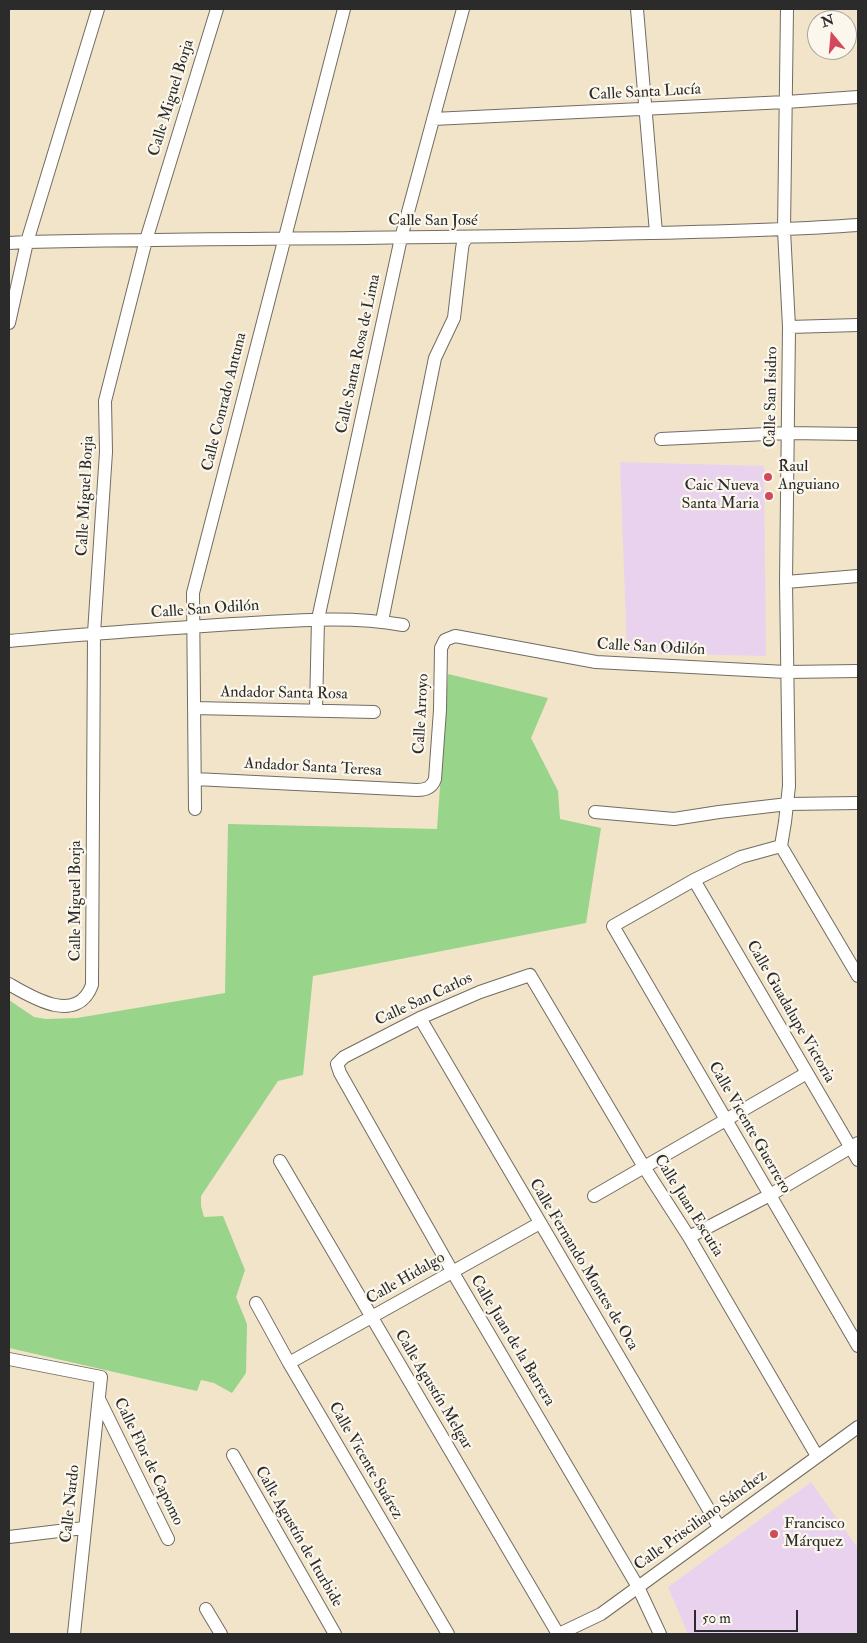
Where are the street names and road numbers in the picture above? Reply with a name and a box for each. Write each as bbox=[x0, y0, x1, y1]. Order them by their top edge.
street label: Calle Miguel Borja bbox=[145, 37, 199, 159]
street label: Calle Santa Lucía bbox=[588, 80, 702, 106]
street label: Calle San José bbox=[388, 212, 478, 232]
street label: Calle Santa Rosa de Lima bbox=[333, 273, 385, 435]
street label: Calle Conrado Antuna bbox=[198, 331, 252, 473]
street label: Calle San Isidro bbox=[762, 346, 782, 448]
street label: Calle Miguel Borja bbox=[73, 435, 99, 557]
street label: Calle San Odilón bbox=[150, 597, 260, 623]
street label: Calle San Odilón bbox=[596, 636, 706, 660]
street label: Calle Arroyo bbox=[410, 673, 434, 755]
street label: Andador Santa Rosa bbox=[220, 683, 348, 705]
street label: Andador Santa Teresa bbox=[244, 755, 382, 781]
street label: Calle Miguel Borja bbox=[67, 840, 87, 962]
street label: Calle Guadalupe Victoria bbox=[741, 937, 839, 1087]
street label: Calle San Carlos bbox=[372, 969, 476, 1031]
street label: Calle Vicente Guerrero bbox=[703, 1059, 795, 1197]
street label: Calle Juan Escutia bbox=[649, 1151, 727, 1261]
street label: Calle Fernando Montes de Oca bbox=[524, 1176, 642, 1354]
street label: Calle Hidalgo bbox=[363, 1249, 449, 1309]
street label: Calle Juan de la Barrera bbox=[465, 1272, 559, 1410]
street label: Calle Agustín Melgar bbox=[390, 1327, 476, 1453]
street label: Calle Flor de Capomo bbox=[109, 1395, 187, 1529]
street label: Calle Vicente Suárez bbox=[324, 1399, 406, 1523]
street label: Calle Agustín de Iturbide bbox=[250, 1463, 346, 1611]
street label: Calle Nardo bbox=[57, 1464, 85, 1544]
street label: Calle Prisciliano Sánchez bbox=[631, 1466, 771, 1576]

